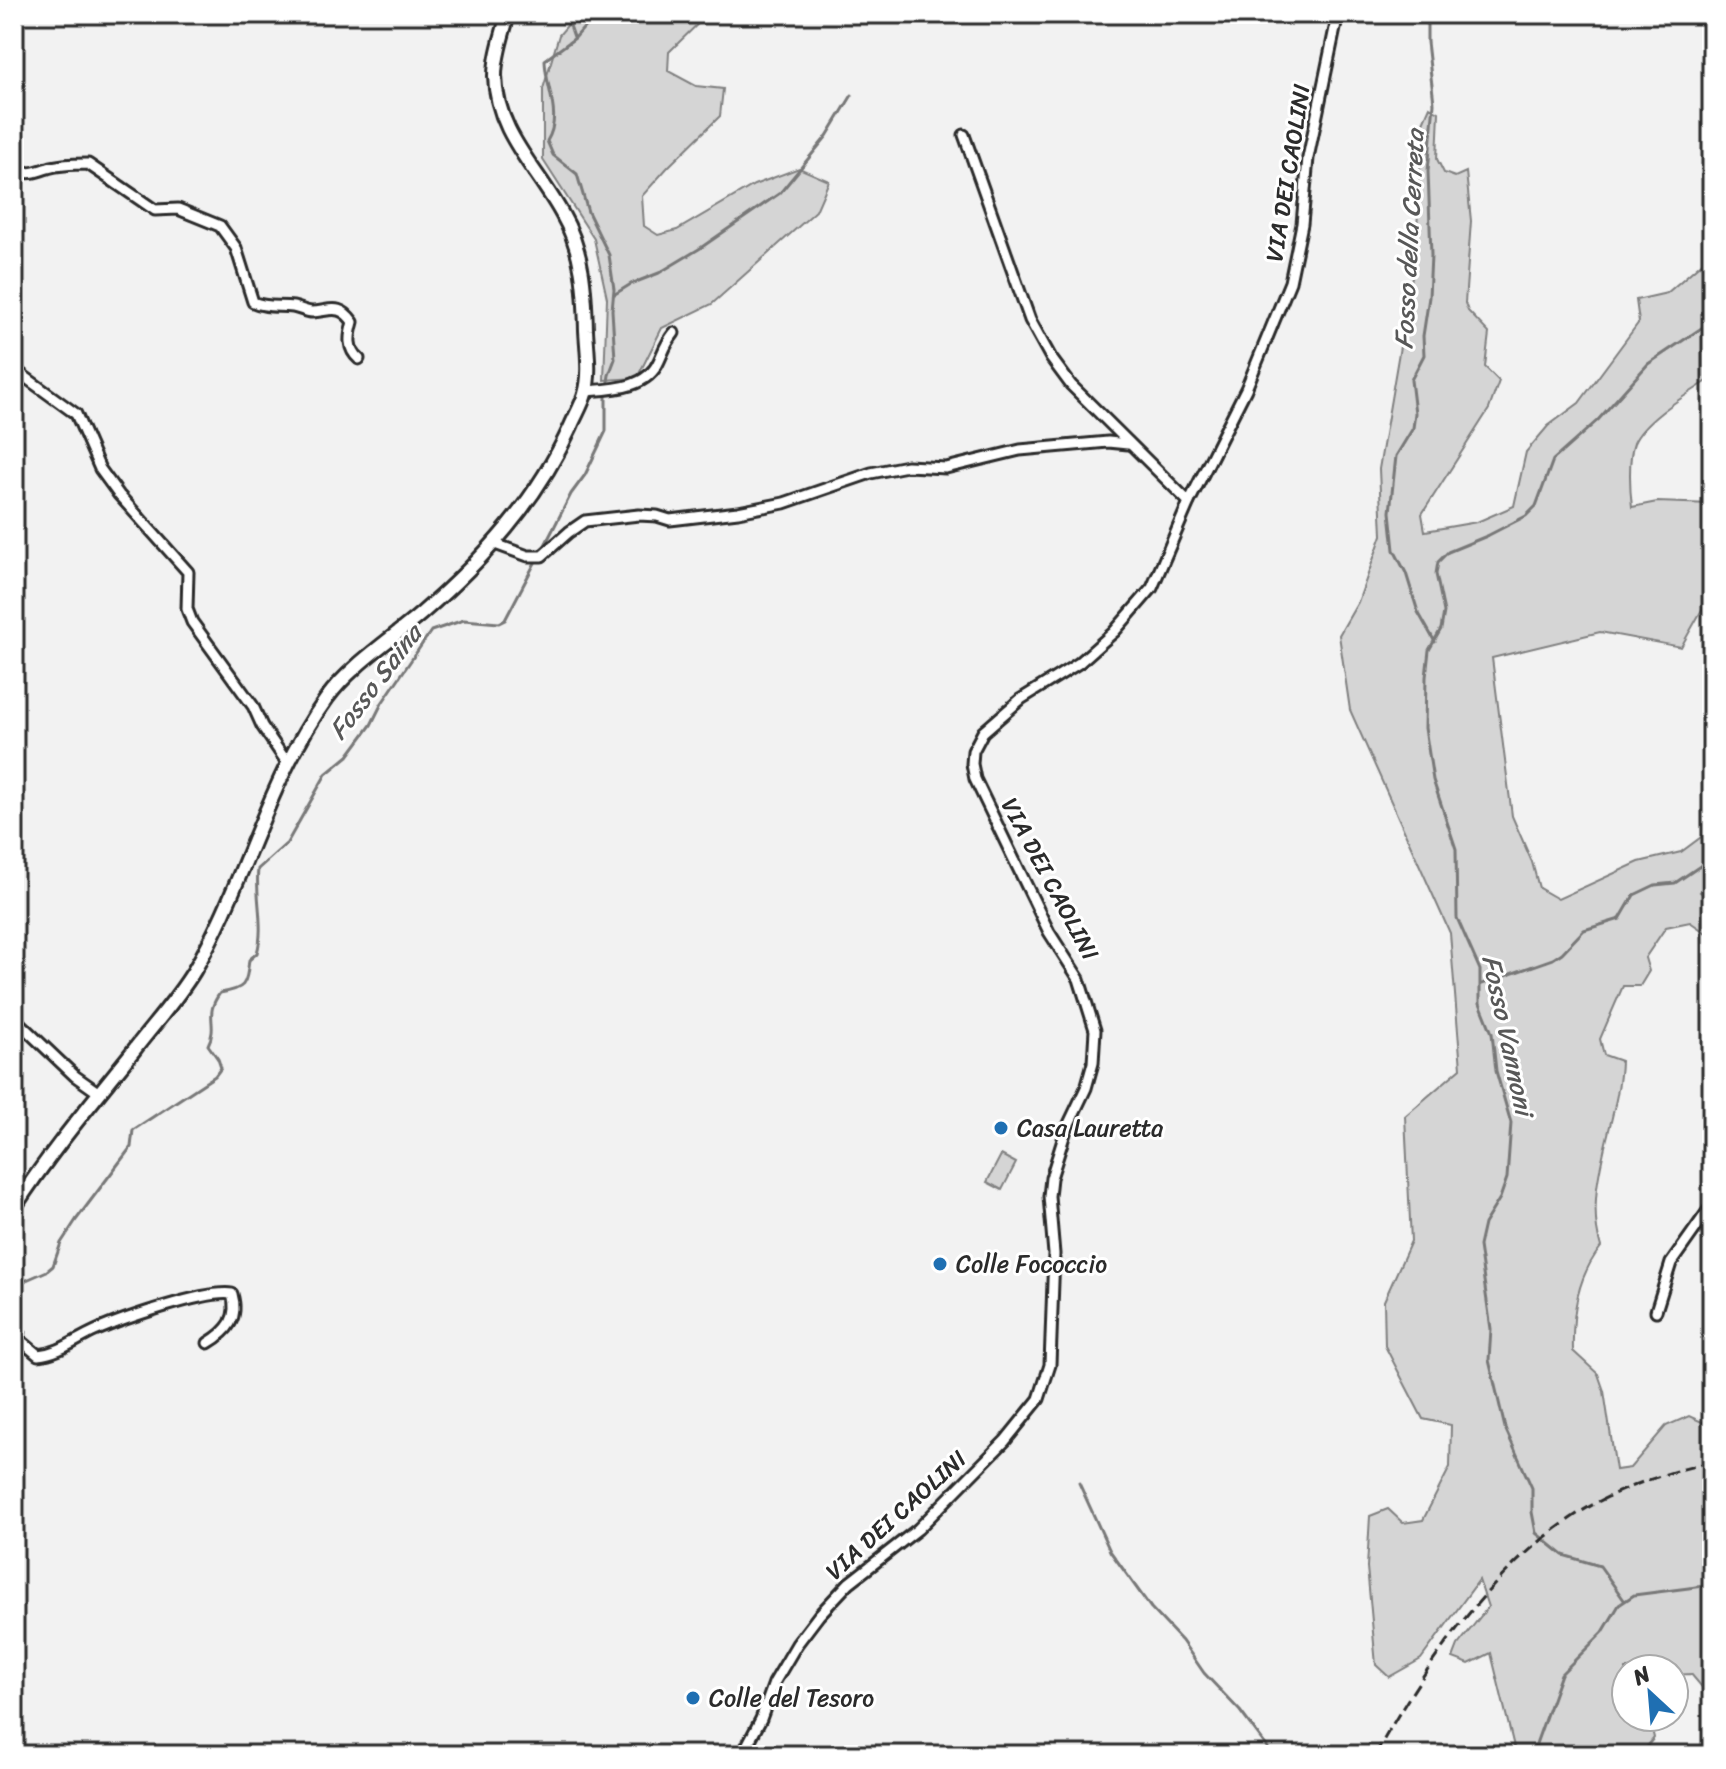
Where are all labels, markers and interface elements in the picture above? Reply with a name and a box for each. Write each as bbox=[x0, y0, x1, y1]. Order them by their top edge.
street label: VIA DEI CAOLINI bbox=[1253, 81, 1323, 265]
water label: Fosso della Cerreta bbox=[1380, 126, 1438, 350]
water label: Fosso Saina bbox=[316, 612, 436, 750]
street label: VIA DEI CAOLINI bbox=[989, 790, 1111, 969]
water label: Fosso Vannoni bbox=[1469, 951, 1548, 1124]
place label: Casa Lauretta bbox=[1017, 1107, 1163, 1149]
marker: Casa Lauretta bbox=[992, 1119, 1010, 1137]
place label: Colle Fococcio bbox=[956, 1243, 1107, 1285]
marker: Colle Fococcio bbox=[931, 1255, 949, 1273]
street label: VIA DEI CAOLINI bbox=[815, 1439, 977, 1591]
north arrow bbox=[1610, 1653, 1690, 1733]
text: N bbox=[1625, 1654, 1658, 1697]
place label: Colle del Tesoro bbox=[709, 1677, 874, 1719]
marker: Colle del Tesoro bbox=[684, 1689, 702, 1707]

